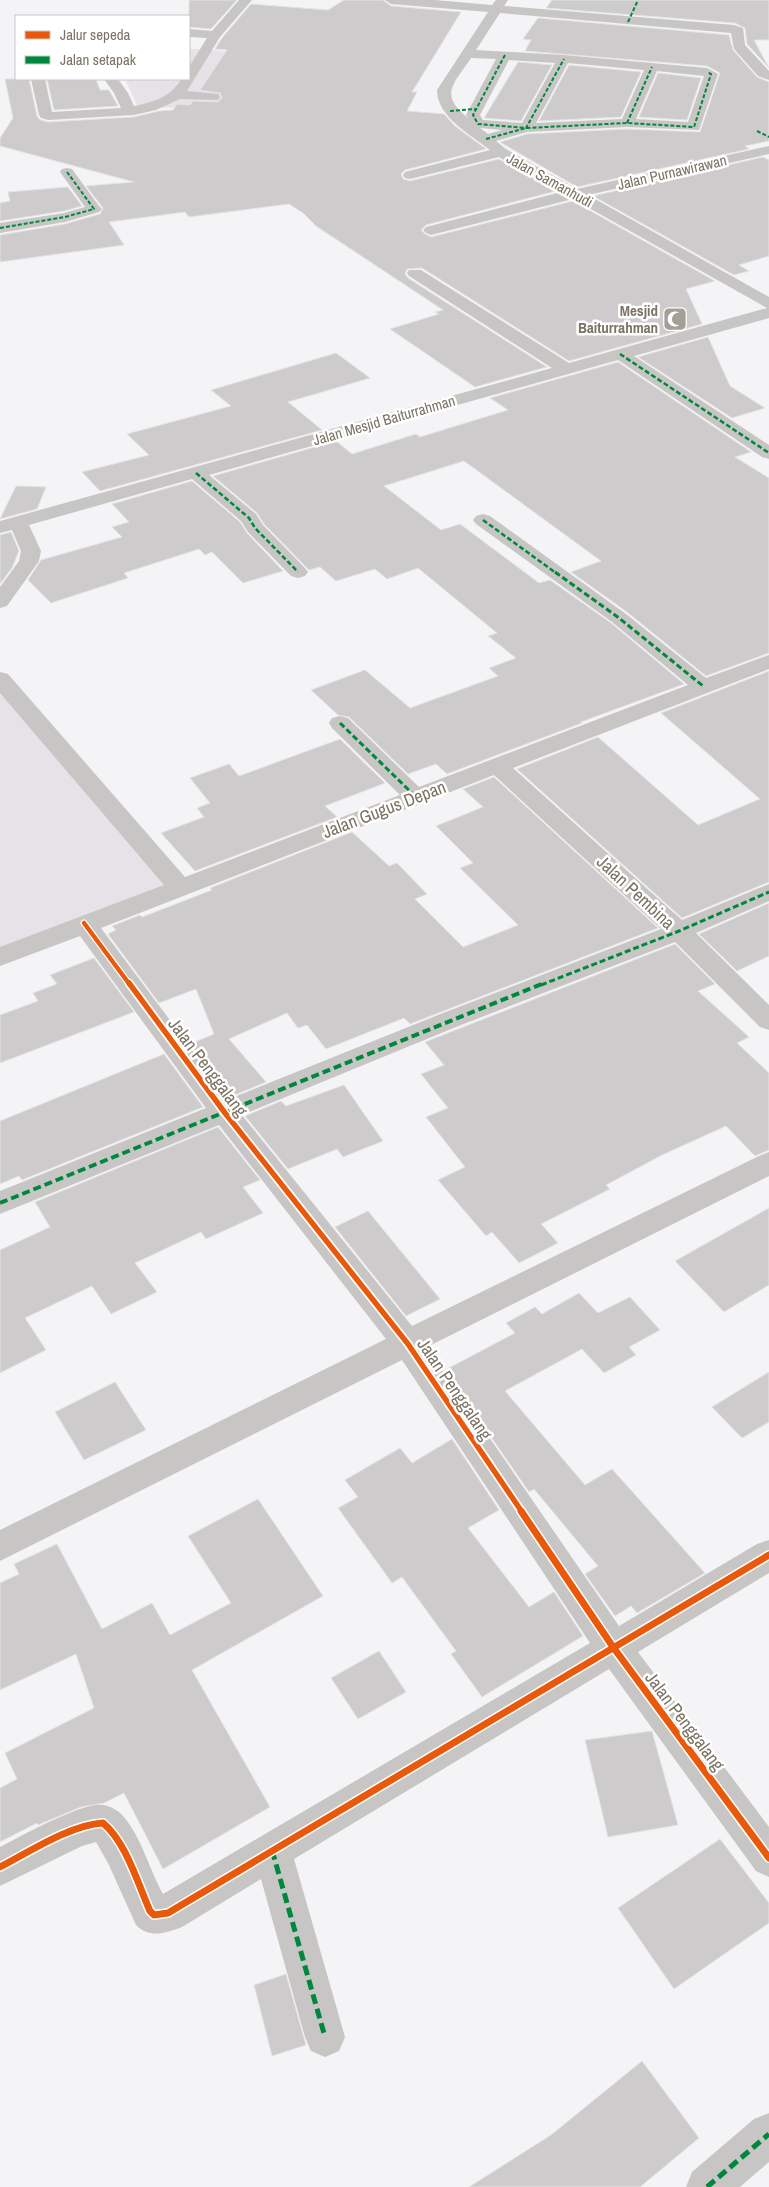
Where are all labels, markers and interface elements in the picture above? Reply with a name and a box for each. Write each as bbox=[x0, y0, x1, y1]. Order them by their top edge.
legend bbox=[15, 15, 190, 80]
text: Jalur sepeda bbox=[60, 24, 131, 45]
text: Jalan setapak bbox=[60, 49, 137, 70]
street label: Jalan Samanhudi bbox=[503, 148, 597, 212]
street label: Jalan Purnawirawan bbox=[615, 149, 729, 195]
place label: Mesjid Baiturrahman bbox=[578, 300, 658, 338]
mosque icon: Mesjid Baiturrahman bbox=[662, 306, 688, 332]
street label: Jalan Mesjid Baiturrahman bbox=[310, 390, 458, 450]
street label: Jalan Gugus Depan bbox=[319, 774, 449, 844]
street label: Jalan Pembina bbox=[591, 849, 681, 935]
street label: Jalan Penggalang bbox=[162, 1012, 254, 1122]
street label: Jalan Penggalang bbox=[412, 1333, 499, 1446]
street label: Jalan Penggalang bbox=[639, 1666, 731, 1776]

